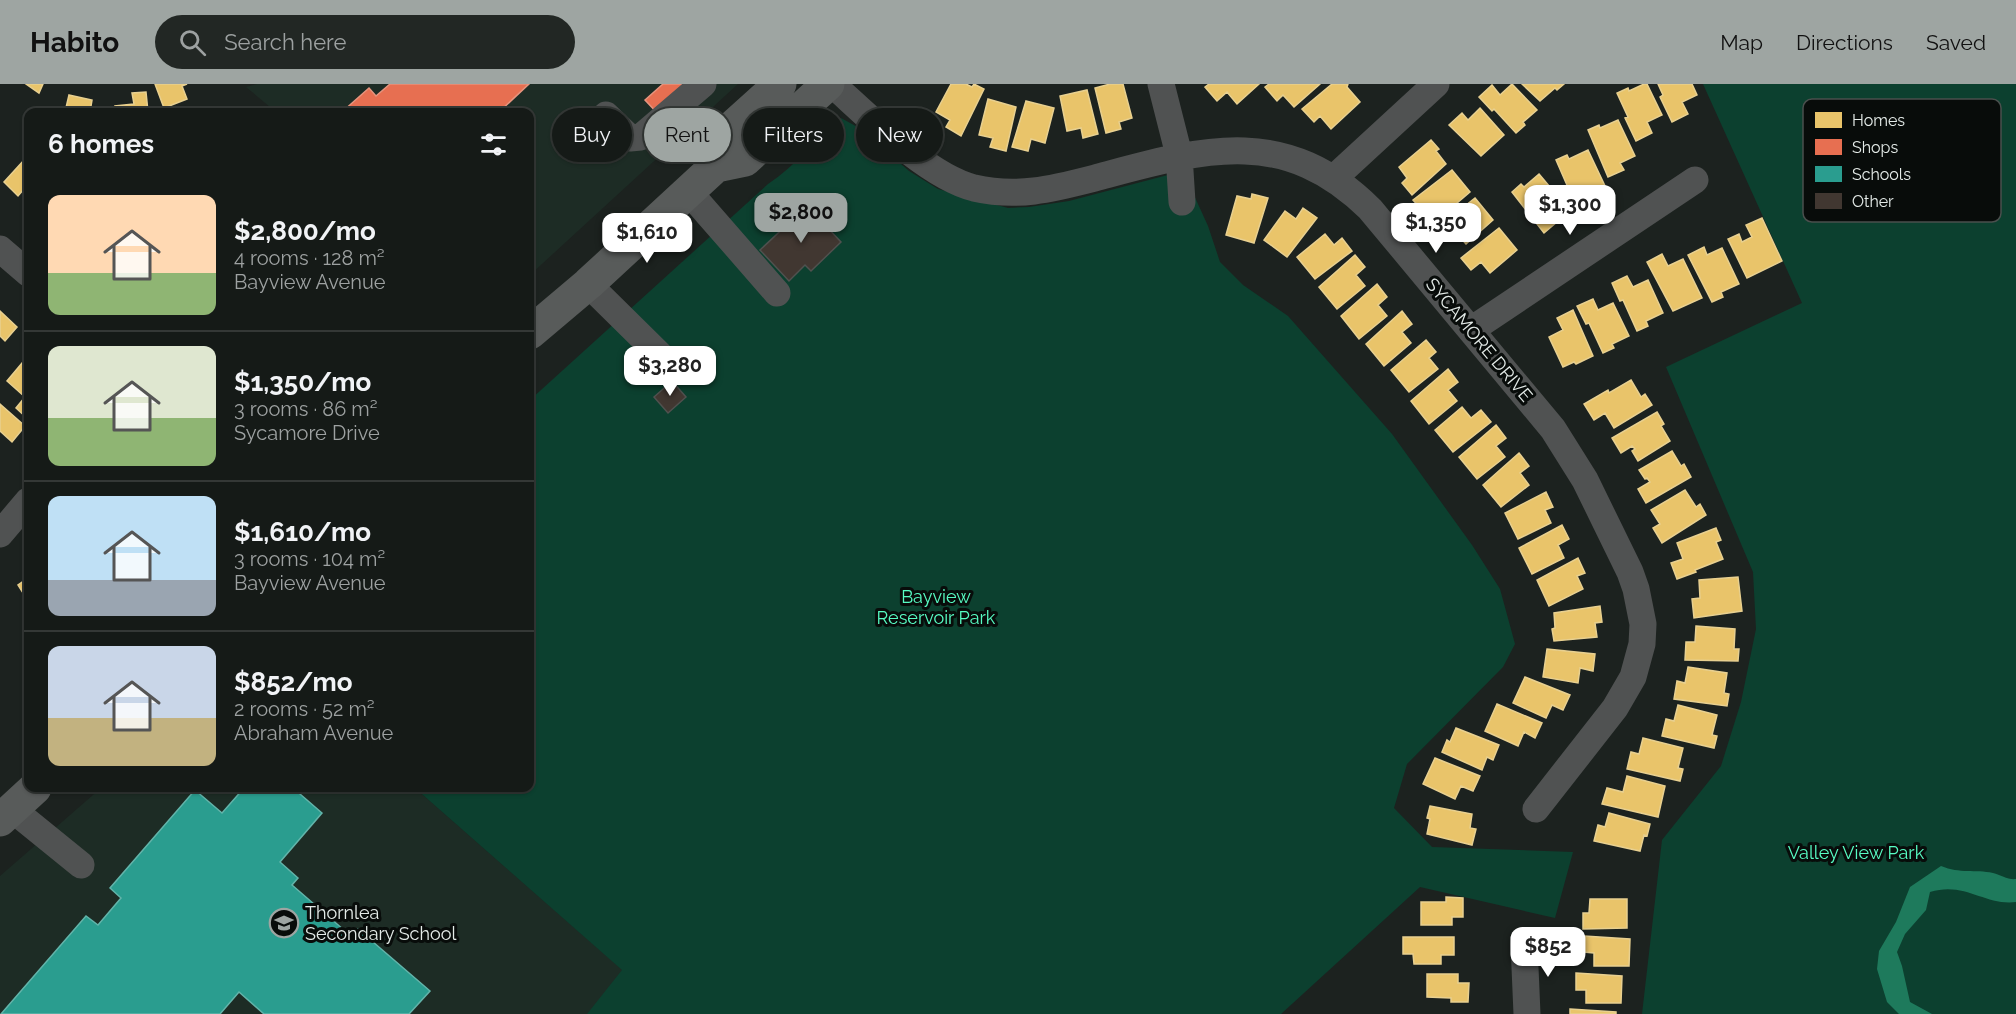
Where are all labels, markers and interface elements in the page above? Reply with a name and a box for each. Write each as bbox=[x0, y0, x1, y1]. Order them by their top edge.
search box bbox=[155, 15, 575, 69]
text: Habito bbox=[30, 26, 119, 59]
icon: search bbox=[176, 26, 209, 59]
text: Search here bbox=[224, 29, 346, 55]
text: Map bbox=[1720, 30, 1763, 55]
text: Directions bbox=[1796, 30, 1893, 55]
text: Saved bbox=[1926, 30, 1986, 55]
legend bbox=[1803, 99, 2001, 222]
chip: Buy bbox=[552, 108, 632, 162]
chip: Rent bbox=[644, 108, 731, 162]
chip: Filters bbox=[743, 108, 844, 162]
chip: New bbox=[856, 108, 943, 162]
text: Homes bbox=[1852, 111, 1905, 130]
icon: filters bbox=[477, 128, 510, 161]
text: 6 homes bbox=[48, 129, 154, 159]
text: Shops bbox=[1852, 138, 1898, 157]
text: Schools bbox=[1852, 165, 1911, 184]
pin: $1,300 bbox=[1521, 185, 1619, 236]
text: $1,300 bbox=[1539, 192, 1601, 216]
text: Other bbox=[1852, 192, 1894, 211]
pin: $2,800 bbox=[752, 193, 850, 244]
text: $2,800 bbox=[768, 200, 834, 224]
pin: $1,350 bbox=[1387, 203, 1485, 254]
text: $1,350 bbox=[1405, 210, 1467, 234]
pin: $1,610 bbox=[598, 213, 696, 264]
text: $2,800/mo bbox=[234, 216, 376, 246]
icon: home bbox=[96, 219, 168, 291]
text: $1,610 bbox=[616, 220, 678, 244]
text: 4 rooms · 128 m² bbox=[234, 246, 385, 270]
text: Bayview Avenue bbox=[234, 270, 386, 294]
street label: SYCAMORE DRIVE bbox=[1422, 274, 1537, 406]
pin: $3,280 bbox=[621, 346, 719, 397]
text: $3,280 bbox=[638, 353, 702, 377]
text: $1,350/mo bbox=[234, 367, 371, 397]
icon: home bbox=[96, 370, 168, 442]
text: 3 rooms · 86 m² bbox=[234, 397, 377, 421]
text: Sycamore Drive bbox=[234, 421, 380, 445]
text: $1,610/mo bbox=[234, 517, 371, 547]
icon: home bbox=[96, 520, 168, 592]
text: 3 rooms · 104 m² bbox=[234, 547, 385, 571]
text: Bayview Avenue bbox=[234, 571, 386, 595]
park label: Bayview Reservoir Park bbox=[877, 586, 996, 628]
text: $852/mo bbox=[234, 667, 353, 697]
icon: home bbox=[96, 670, 168, 742]
text: 2 rooms · 52 m² bbox=[234, 697, 375, 721]
text: Abraham Avenue bbox=[234, 721, 393, 745]
park label: Valley View Park bbox=[1788, 842, 1925, 863]
place label: Thornlea Secondary School bbox=[305, 902, 456, 944]
school or university icon: Thornlea Secondary School bbox=[268, 907, 300, 939]
pin: $852 bbox=[1512, 927, 1584, 978]
text: $852 bbox=[1524, 934, 1572, 958]

